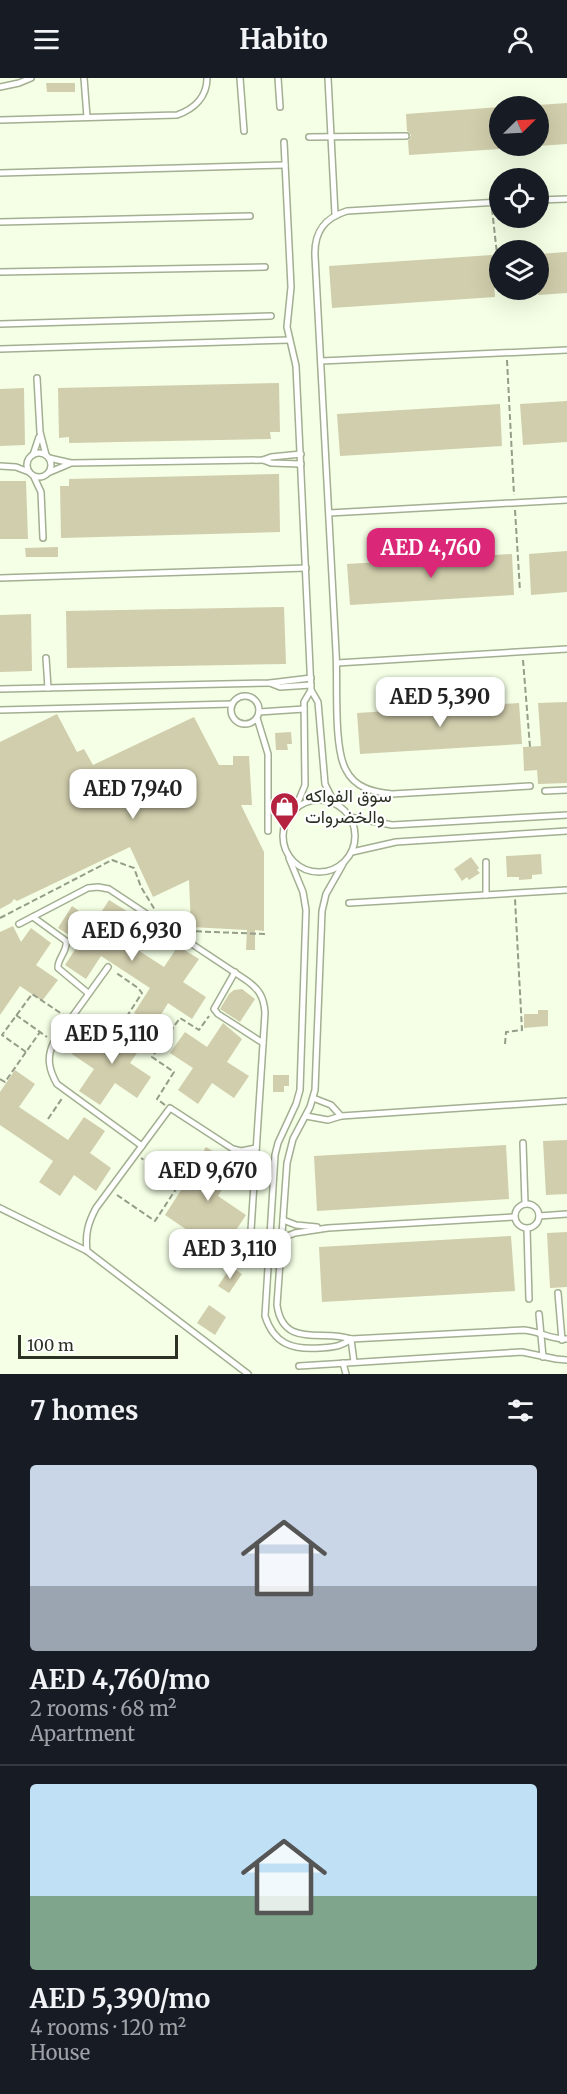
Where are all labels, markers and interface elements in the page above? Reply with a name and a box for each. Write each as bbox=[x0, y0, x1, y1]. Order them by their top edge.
text: Habito bbox=[239, 22, 328, 56]
icon: menu bbox=[30, 23, 63, 56]
icon: person bbox=[504, 23, 537, 56]
north arrow bbox=[489, 96, 549, 156]
map controls bbox=[489, 96, 549, 300]
button: locate bbox=[489, 168, 549, 228]
button: layers bbox=[489, 240, 549, 300]
pin: AED 4,760 bbox=[362, 528, 500, 579]
text: AED 4,760 bbox=[381, 535, 481, 560]
pin: AED 5,390 bbox=[371, 677, 509, 728]
text: AED 5,390 bbox=[390, 684, 490, 709]
pin: AED 7,940 bbox=[64, 769, 202, 820]
text: AED 7,940 bbox=[84, 776, 183, 801]
place label: سوق الفواكه والخضروات bbox=[305, 784, 392, 828]
shop icon: سوق الفواكه والخضروات bbox=[268, 790, 300, 832]
pin: AED 6,930 bbox=[63, 911, 201, 962]
text: AED 6,930 bbox=[82, 918, 182, 943]
pin: AED 5,110 bbox=[43, 1014, 181, 1065]
text: AED 5,110 bbox=[65, 1021, 159, 1046]
pin: AED 9,670 bbox=[139, 1151, 277, 1202]
text: AED 9,670 bbox=[159, 1158, 257, 1183]
pin: AED 3,110 bbox=[161, 1229, 299, 1280]
text: AED 3,110 bbox=[183, 1236, 277, 1261]
scale bar bbox=[18, 1332, 178, 1360]
text: 100 m bbox=[27, 1335, 74, 1355]
text: 7 homes bbox=[30, 1394, 138, 1427]
icon: filters bbox=[504, 1394, 537, 1427]
icon: home bbox=[230, 1504, 338, 1612]
text: AED 4,760/mo bbox=[30, 1663, 210, 1696]
text: 2 rooms · 68 m² bbox=[30, 1696, 177, 1721]
text: Apartment bbox=[30, 1721, 135, 1746]
icon: home bbox=[230, 1823, 338, 1931]
text: AED 5,390/mo bbox=[30, 1982, 210, 2015]
text: 4 rooms · 120 m² bbox=[30, 2015, 186, 2040]
text: House bbox=[30, 2040, 90, 2065]

